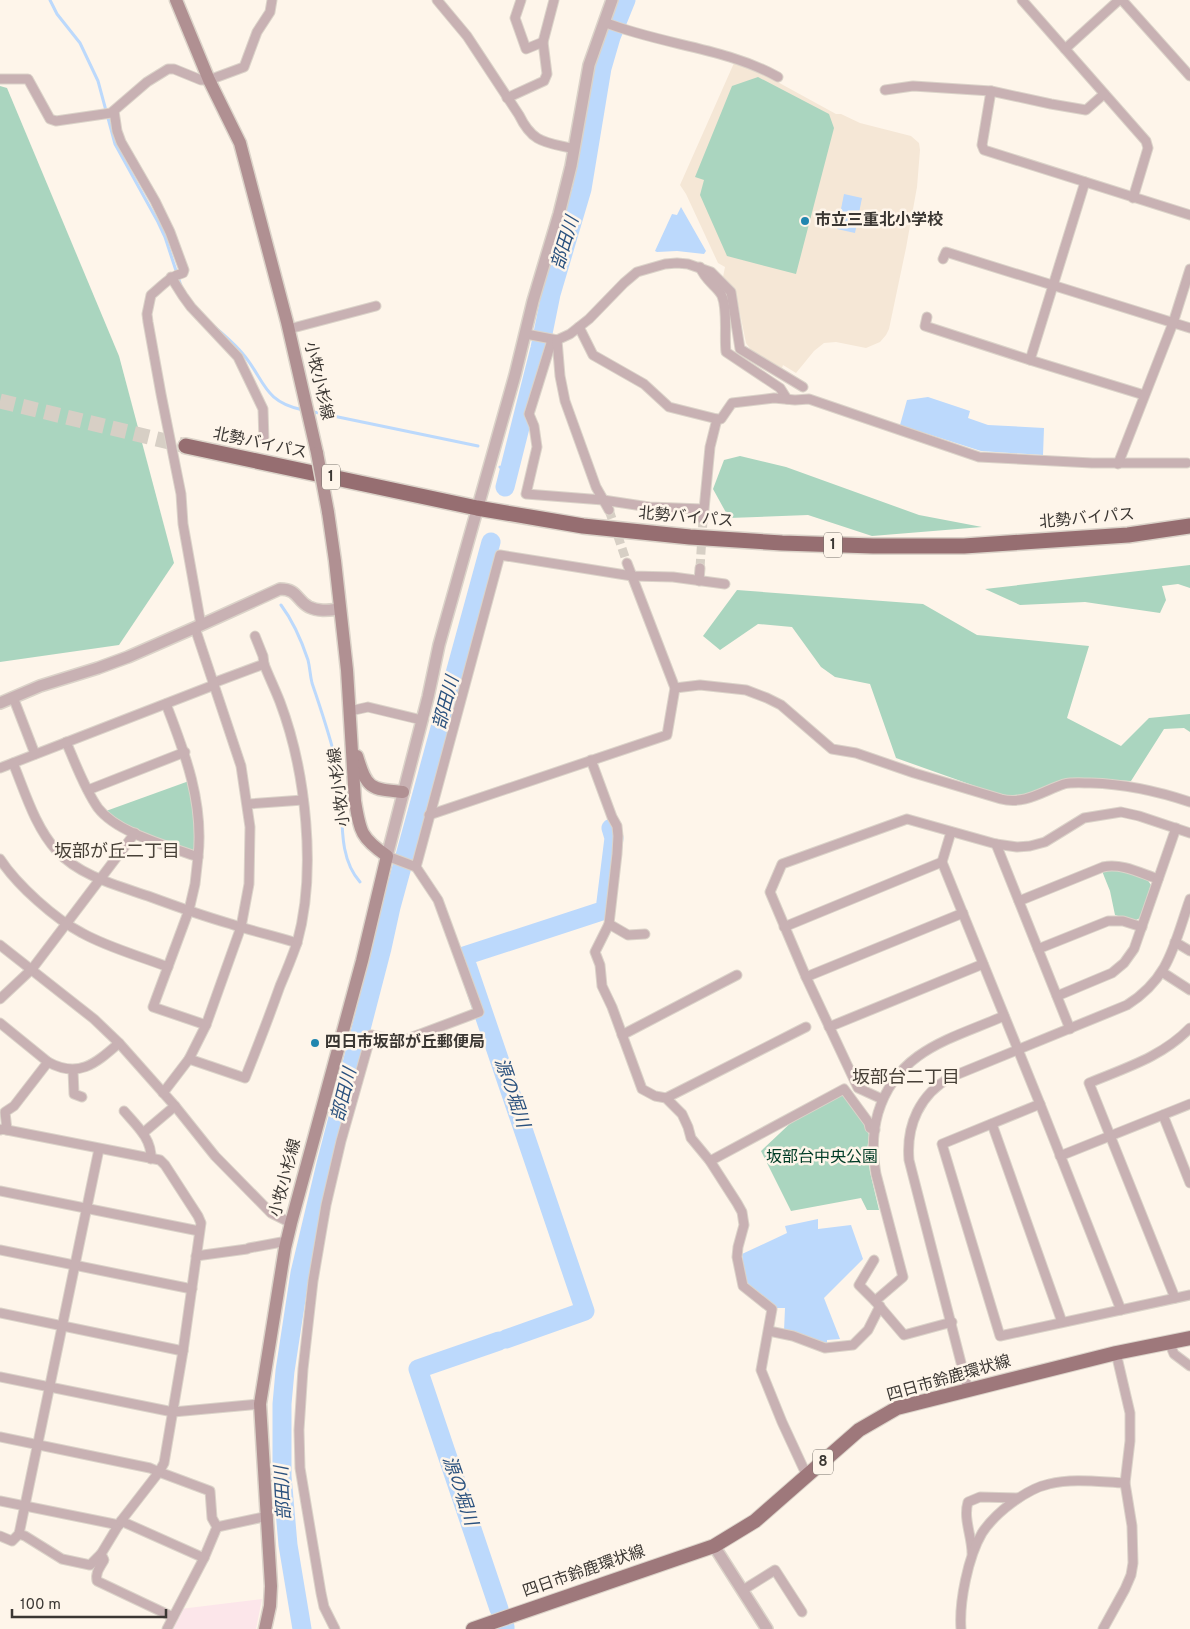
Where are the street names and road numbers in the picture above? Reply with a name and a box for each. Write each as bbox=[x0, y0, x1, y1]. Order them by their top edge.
street label: 小牧小杉線 bbox=[299, 340, 337, 422]
street label: 北勢バイパス bbox=[211, 424, 309, 464]
road number: 1 bbox=[322, 464, 340, 490]
street label: 北勢バイパス bbox=[637, 504, 735, 532]
street label: 北勢バイパス bbox=[1038, 505, 1136, 533]
road number: 1 bbox=[824, 532, 842, 558]
street label: 小牧小杉線 bbox=[325, 746, 355, 828]
street label: 小牧小杉線 bbox=[266, 1137, 306, 1219]
street label: 四日市鈴鹿環状線 bbox=[885, 1352, 1013, 1406]
road number: 8 bbox=[813, 1450, 833, 1474]
street label: 四日市鈴鹿環状線 bbox=[520, 1542, 648, 1602]

